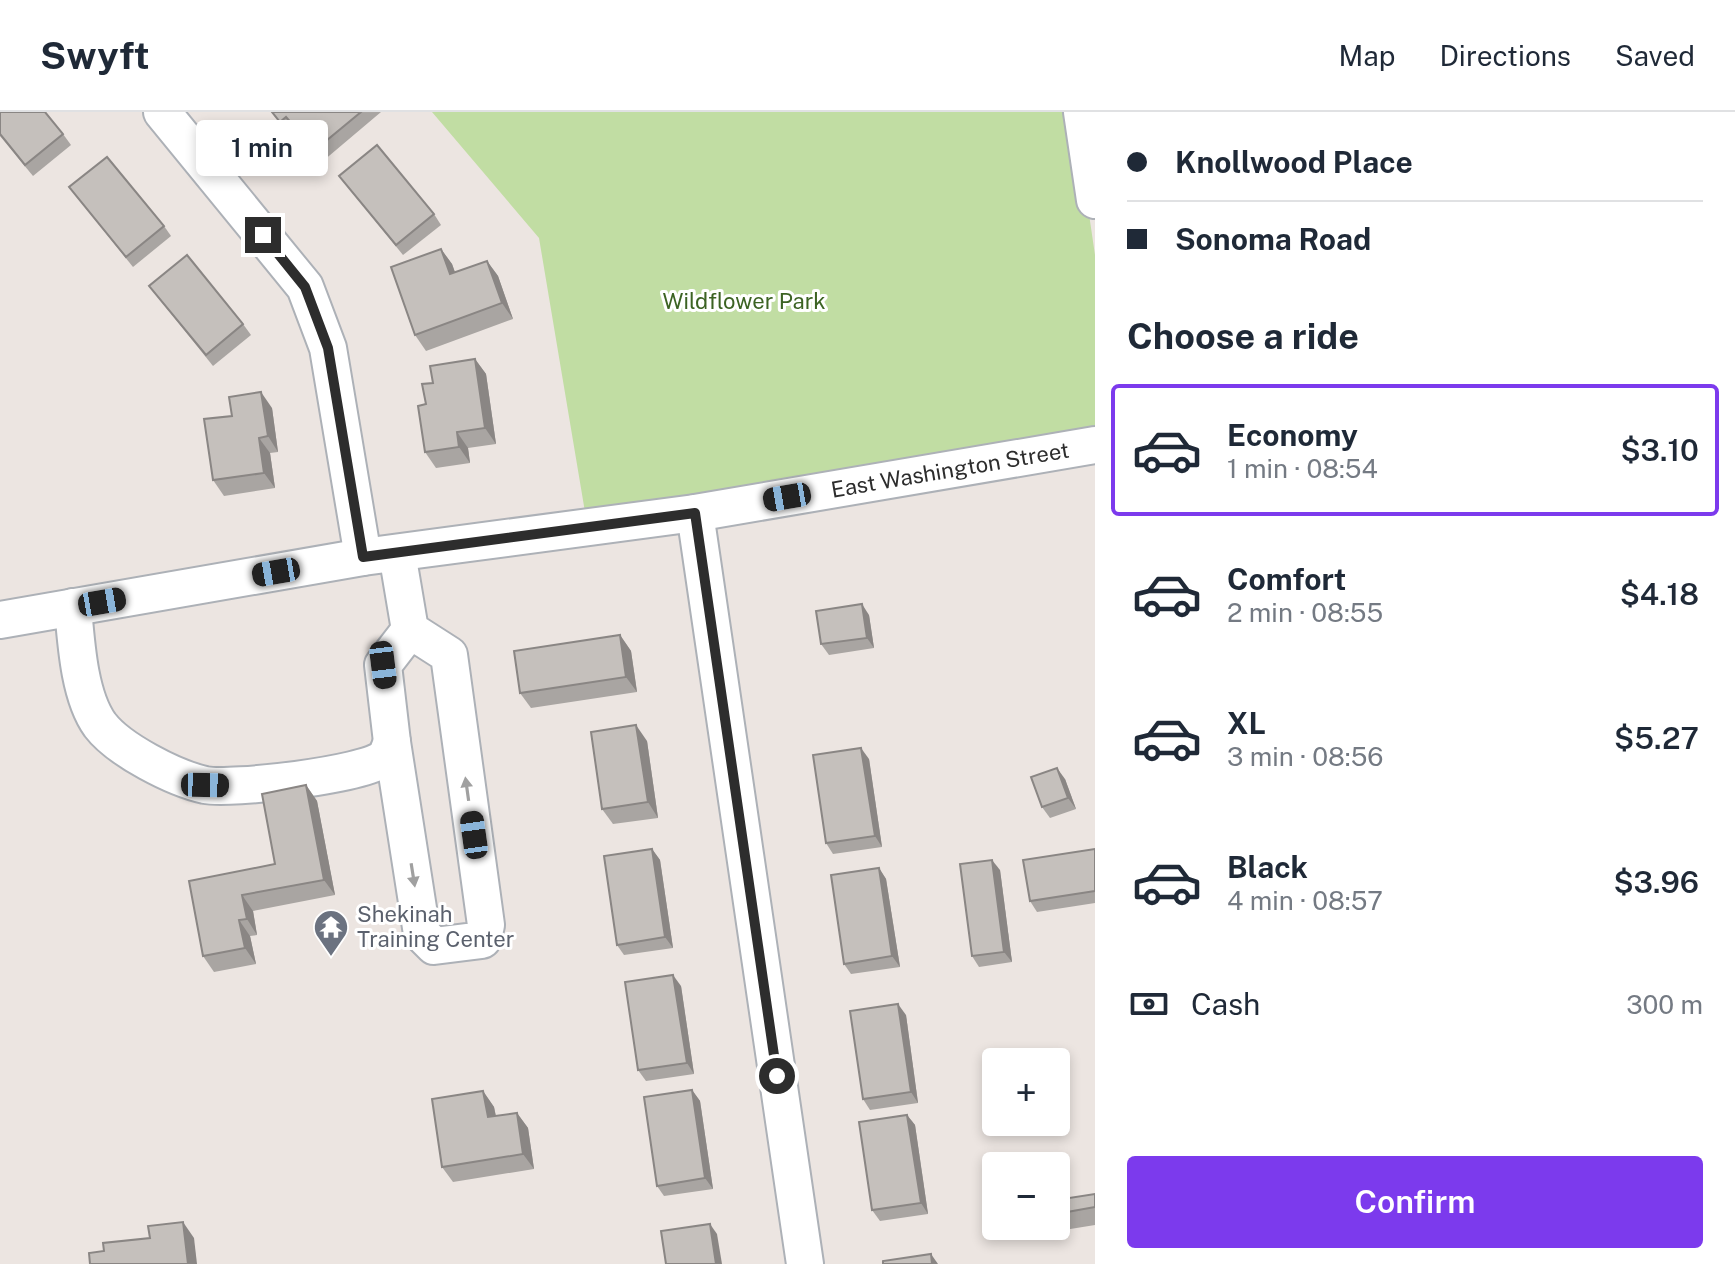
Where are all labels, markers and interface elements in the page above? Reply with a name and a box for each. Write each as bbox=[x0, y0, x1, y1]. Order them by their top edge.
text: Swyft bbox=[40, 33, 150, 78]
text: Map bbox=[1339, 39, 1395, 72]
text: Directions bbox=[1439, 39, 1571, 72]
text: Saved bbox=[1615, 39, 1695, 72]
callout: 1 min bbox=[197, 119, 329, 175]
text: 1 min bbox=[231, 132, 293, 163]
text: Knollwood Place bbox=[1175, 144, 1413, 180]
route end bbox=[245, 217, 281, 253]
text: Sonoma Road bbox=[1175, 221, 1371, 257]
park label: Wildflower Park bbox=[662, 288, 826, 314]
text: Choose a ride bbox=[1127, 315, 1359, 357]
icon: car bbox=[1131, 414, 1203, 486]
text: Economy bbox=[1227, 417, 1358, 453]
text: $3.10 bbox=[1620, 432, 1699, 468]
street label: East Washington Street bbox=[829, 437, 1071, 503]
text: 1 min · 08:54 bbox=[1227, 453, 1378, 484]
car bbox=[761, 481, 813, 513]
car bbox=[250, 556, 302, 588]
icon: car bbox=[1131, 558, 1203, 630]
text: Comfort bbox=[1227, 561, 1346, 597]
text: $4.18 bbox=[1620, 576, 1699, 612]
car bbox=[76, 586, 128, 618]
text: 2 min · 08:55 bbox=[1227, 597, 1383, 628]
car bbox=[368, 640, 398, 690]
icon: car bbox=[1131, 702, 1203, 774]
text: XL bbox=[1227, 705, 1266, 741]
text: $5.27 bbox=[1614, 720, 1699, 756]
text: 3 min · 08:56 bbox=[1227, 741, 1384, 772]
car bbox=[181, 773, 229, 797]
one-way arrow bbox=[460, 776, 473, 801]
car bbox=[459, 810, 489, 860]
icon: car bbox=[1131, 846, 1203, 918]
text: Black bbox=[1227, 849, 1308, 885]
one-way arrow bbox=[407, 863, 420, 888]
text: $3.96 bbox=[1613, 864, 1699, 900]
text: 4 min · 08:57 bbox=[1227, 885, 1383, 916]
place label: Shekinah Training Center bbox=[357, 901, 514, 952]
temple icon: Shekinah Training Center bbox=[312, 908, 350, 958]
icon: cash bbox=[1127, 982, 1171, 1026]
text: Cash bbox=[1191, 986, 1260, 1022]
text: 300 m bbox=[1626, 989, 1703, 1020]
map controls bbox=[982, 1048, 1070, 1240]
button: + bbox=[982, 1048, 1070, 1136]
route start bbox=[759, 1058, 795, 1094]
button: − bbox=[982, 1152, 1070, 1240]
button: Confirm bbox=[1127, 1156, 1703, 1248]

